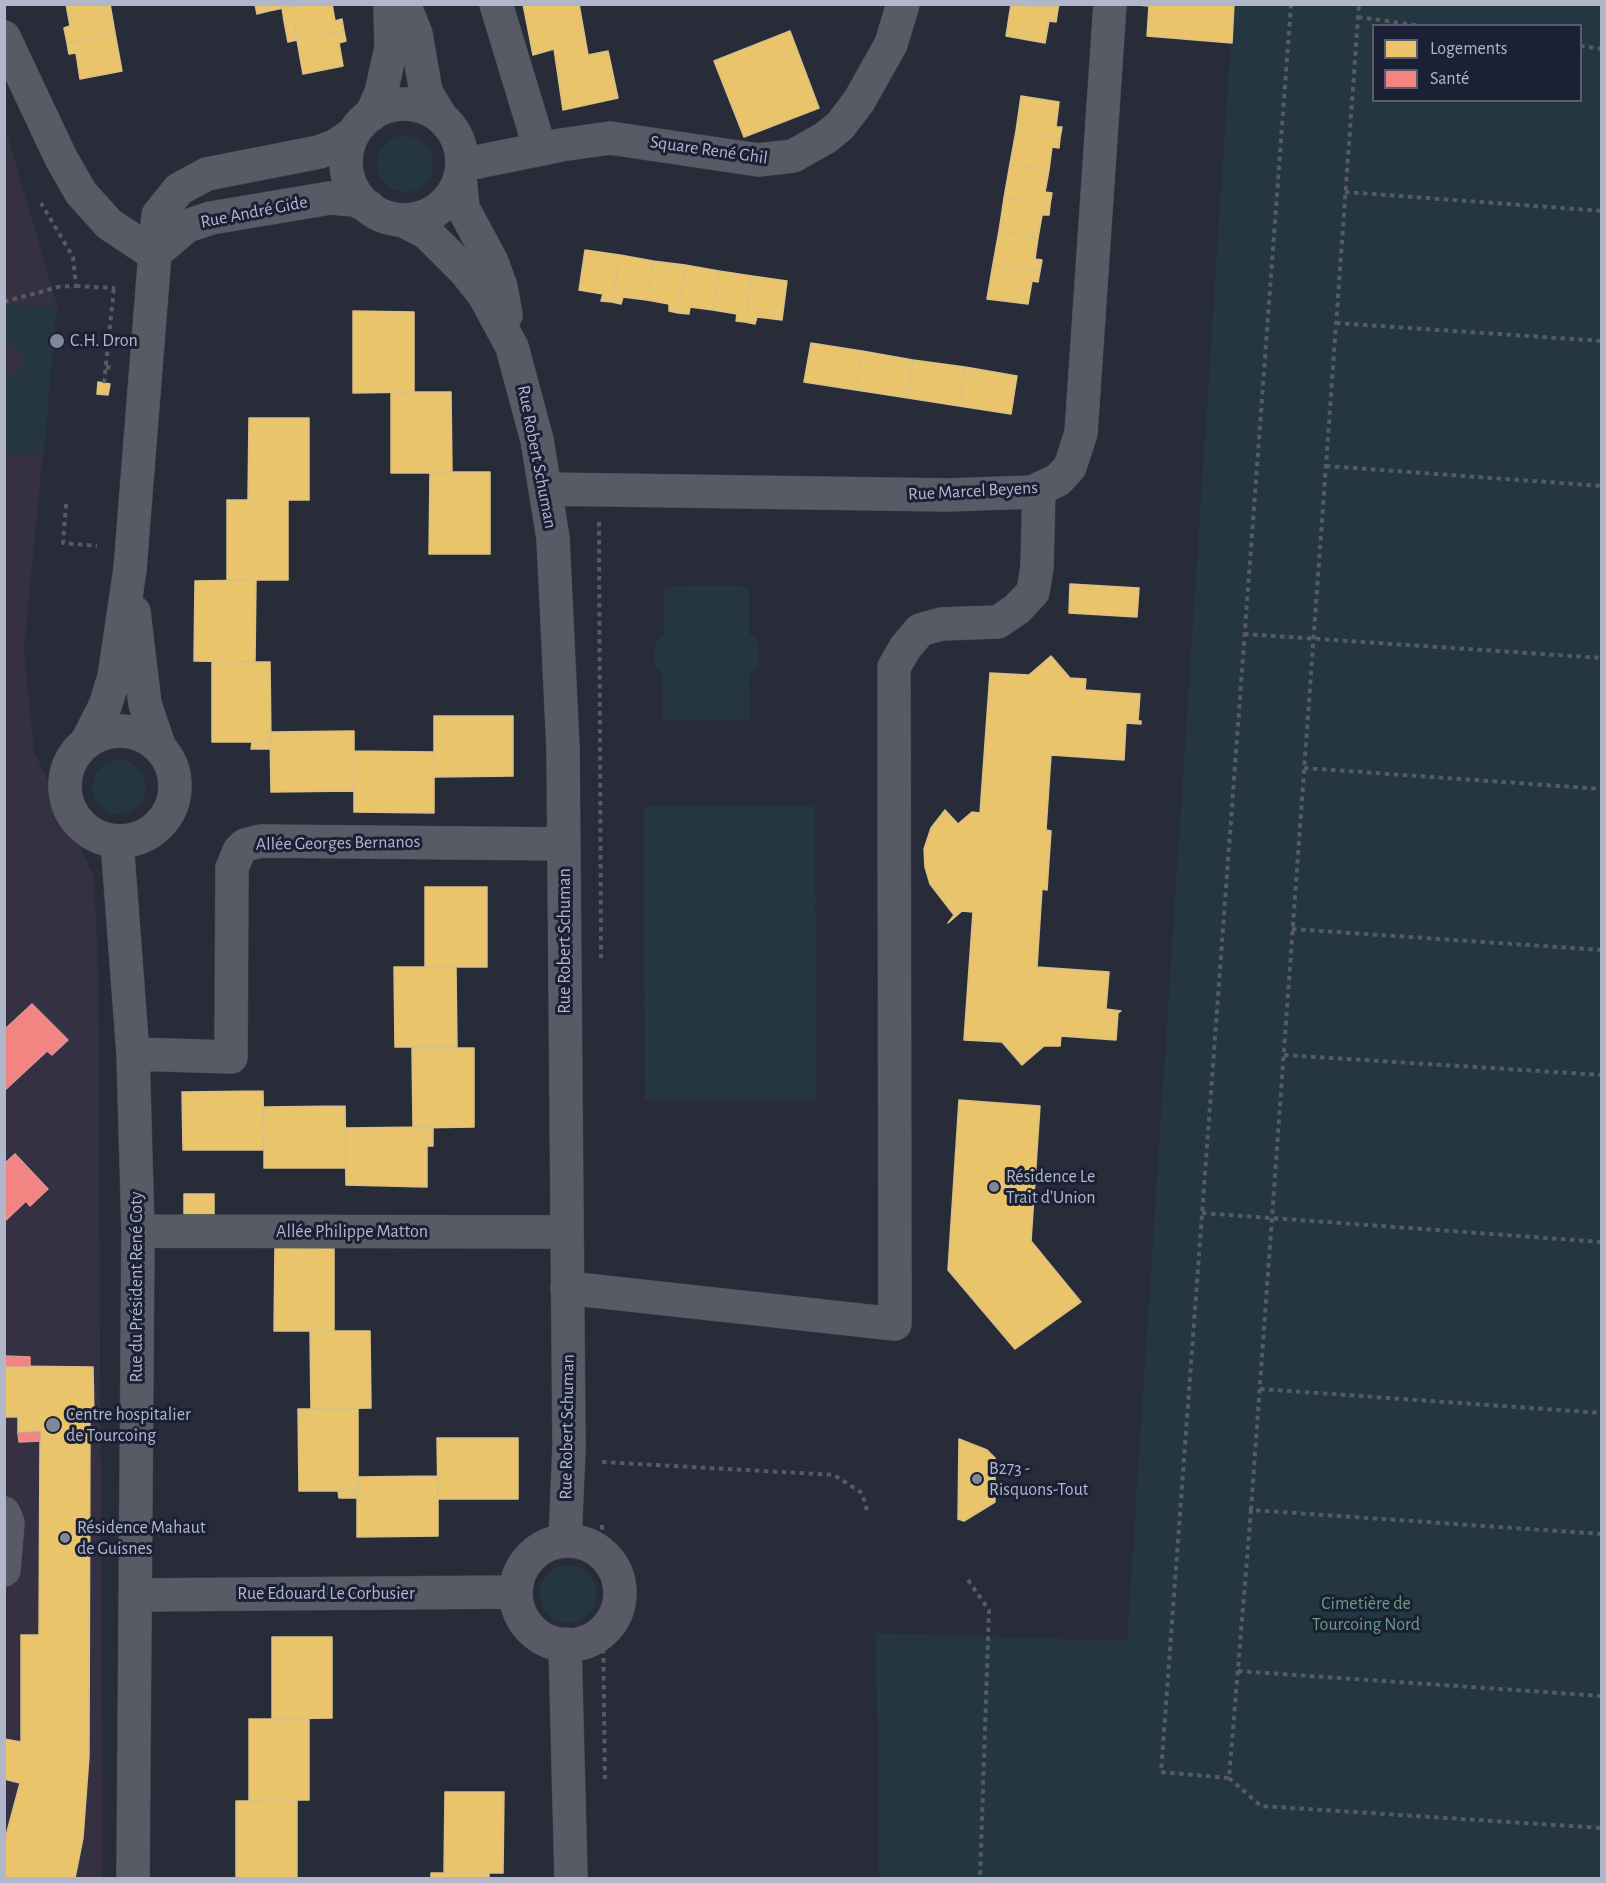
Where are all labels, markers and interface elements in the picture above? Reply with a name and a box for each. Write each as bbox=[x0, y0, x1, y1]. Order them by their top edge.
legend bbox=[1372, 24, 1582, 102]
text: Logements bbox=[1430, 40, 1508, 58]
text: Santé bbox=[1430, 70, 1469, 88]
street label: Square René Ghil bbox=[649, 131, 769, 169]
street label: Rue André Gide bbox=[199, 191, 309, 233]
place label: C.H. Dron bbox=[70, 330, 138, 352]
marker: C.H. Dron bbox=[48, 332, 66, 350]
street label: Rue Robert Schuman bbox=[513, 383, 561, 531]
street label: Rue Marcel Beyens bbox=[907, 477, 1039, 505]
street label: Allée Georges Bernanos bbox=[256, 831, 420, 855]
street label: Rue Robert Schuman bbox=[554, 868, 576, 1014]
place label: Résidence Le Trait d’Union bbox=[1006, 1166, 1096, 1208]
marker: Résidence Le Trait d’Union bbox=[987, 1180, 1001, 1194]
street label: Rue du Président René Coty bbox=[126, 1192, 148, 1382]
street label: Allée Philippe Matton bbox=[276, 1221, 428, 1243]
street label: Rue Robert Schuman bbox=[555, 1354, 579, 1500]
place label: Centre hospitalier de Tourcoing bbox=[66, 1404, 191, 1446]
marker: Centre hospitalier de Tourcoing bbox=[44, 1416, 62, 1434]
place label: B273 - Risquons-Tout bbox=[989, 1458, 1089, 1500]
marker: B273 - Risquons-Tout bbox=[970, 1472, 984, 1486]
place label: Résidence Mahaut de Guisnes bbox=[77, 1517, 206, 1559]
marker: Résidence Mahaut de Guisnes bbox=[58, 1531, 72, 1545]
street label: Rue Edouard Le Corbusier bbox=[237, 1583, 415, 1605]
park label: Cimetière de Tourcoing Nord bbox=[1312, 1593, 1420, 1636]

